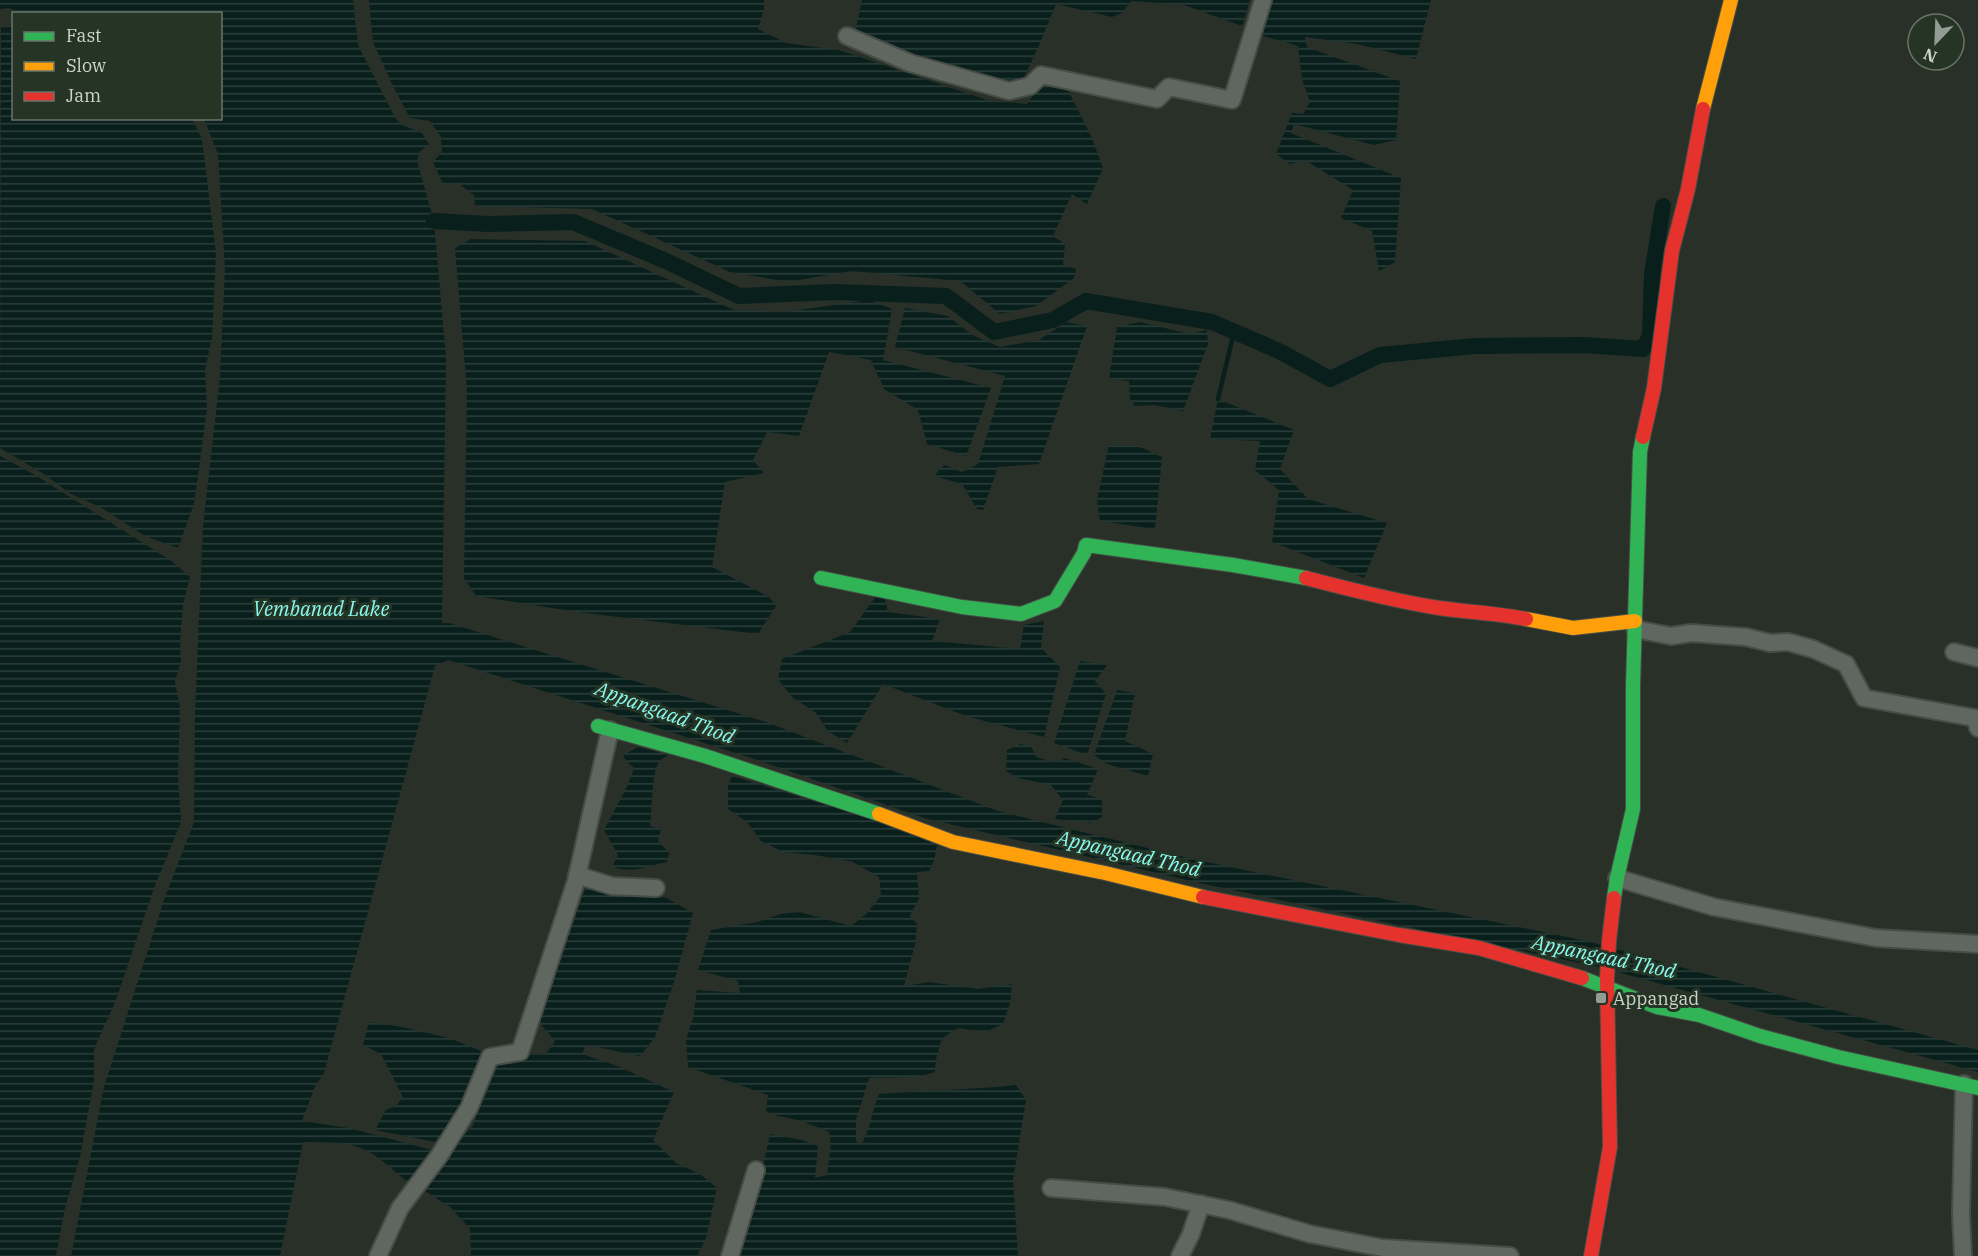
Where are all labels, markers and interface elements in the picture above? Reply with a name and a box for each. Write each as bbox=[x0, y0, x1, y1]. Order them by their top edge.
legend bbox=[12, 12, 222, 120]
north arrow bbox=[1906, 12, 1966, 72]
text: Fast bbox=[66, 24, 101, 47]
text: N bbox=[1920, 44, 1940, 67]
text: Slow bbox=[66, 54, 106, 77]
text: Jam bbox=[66, 84, 101, 107]
water label: Vembanad Lake bbox=[253, 595, 389, 622]
water label: Appangaad Thod bbox=[590, 674, 739, 750]
water label: Appangaad Thod bbox=[1053, 823, 1204, 883]
water label: Appangaad Thod bbox=[1528, 927, 1679, 985]
place label: Appangad bbox=[1613, 987, 1699, 1010]
marker: Appangad bbox=[1594, 991, 1608, 1005]

